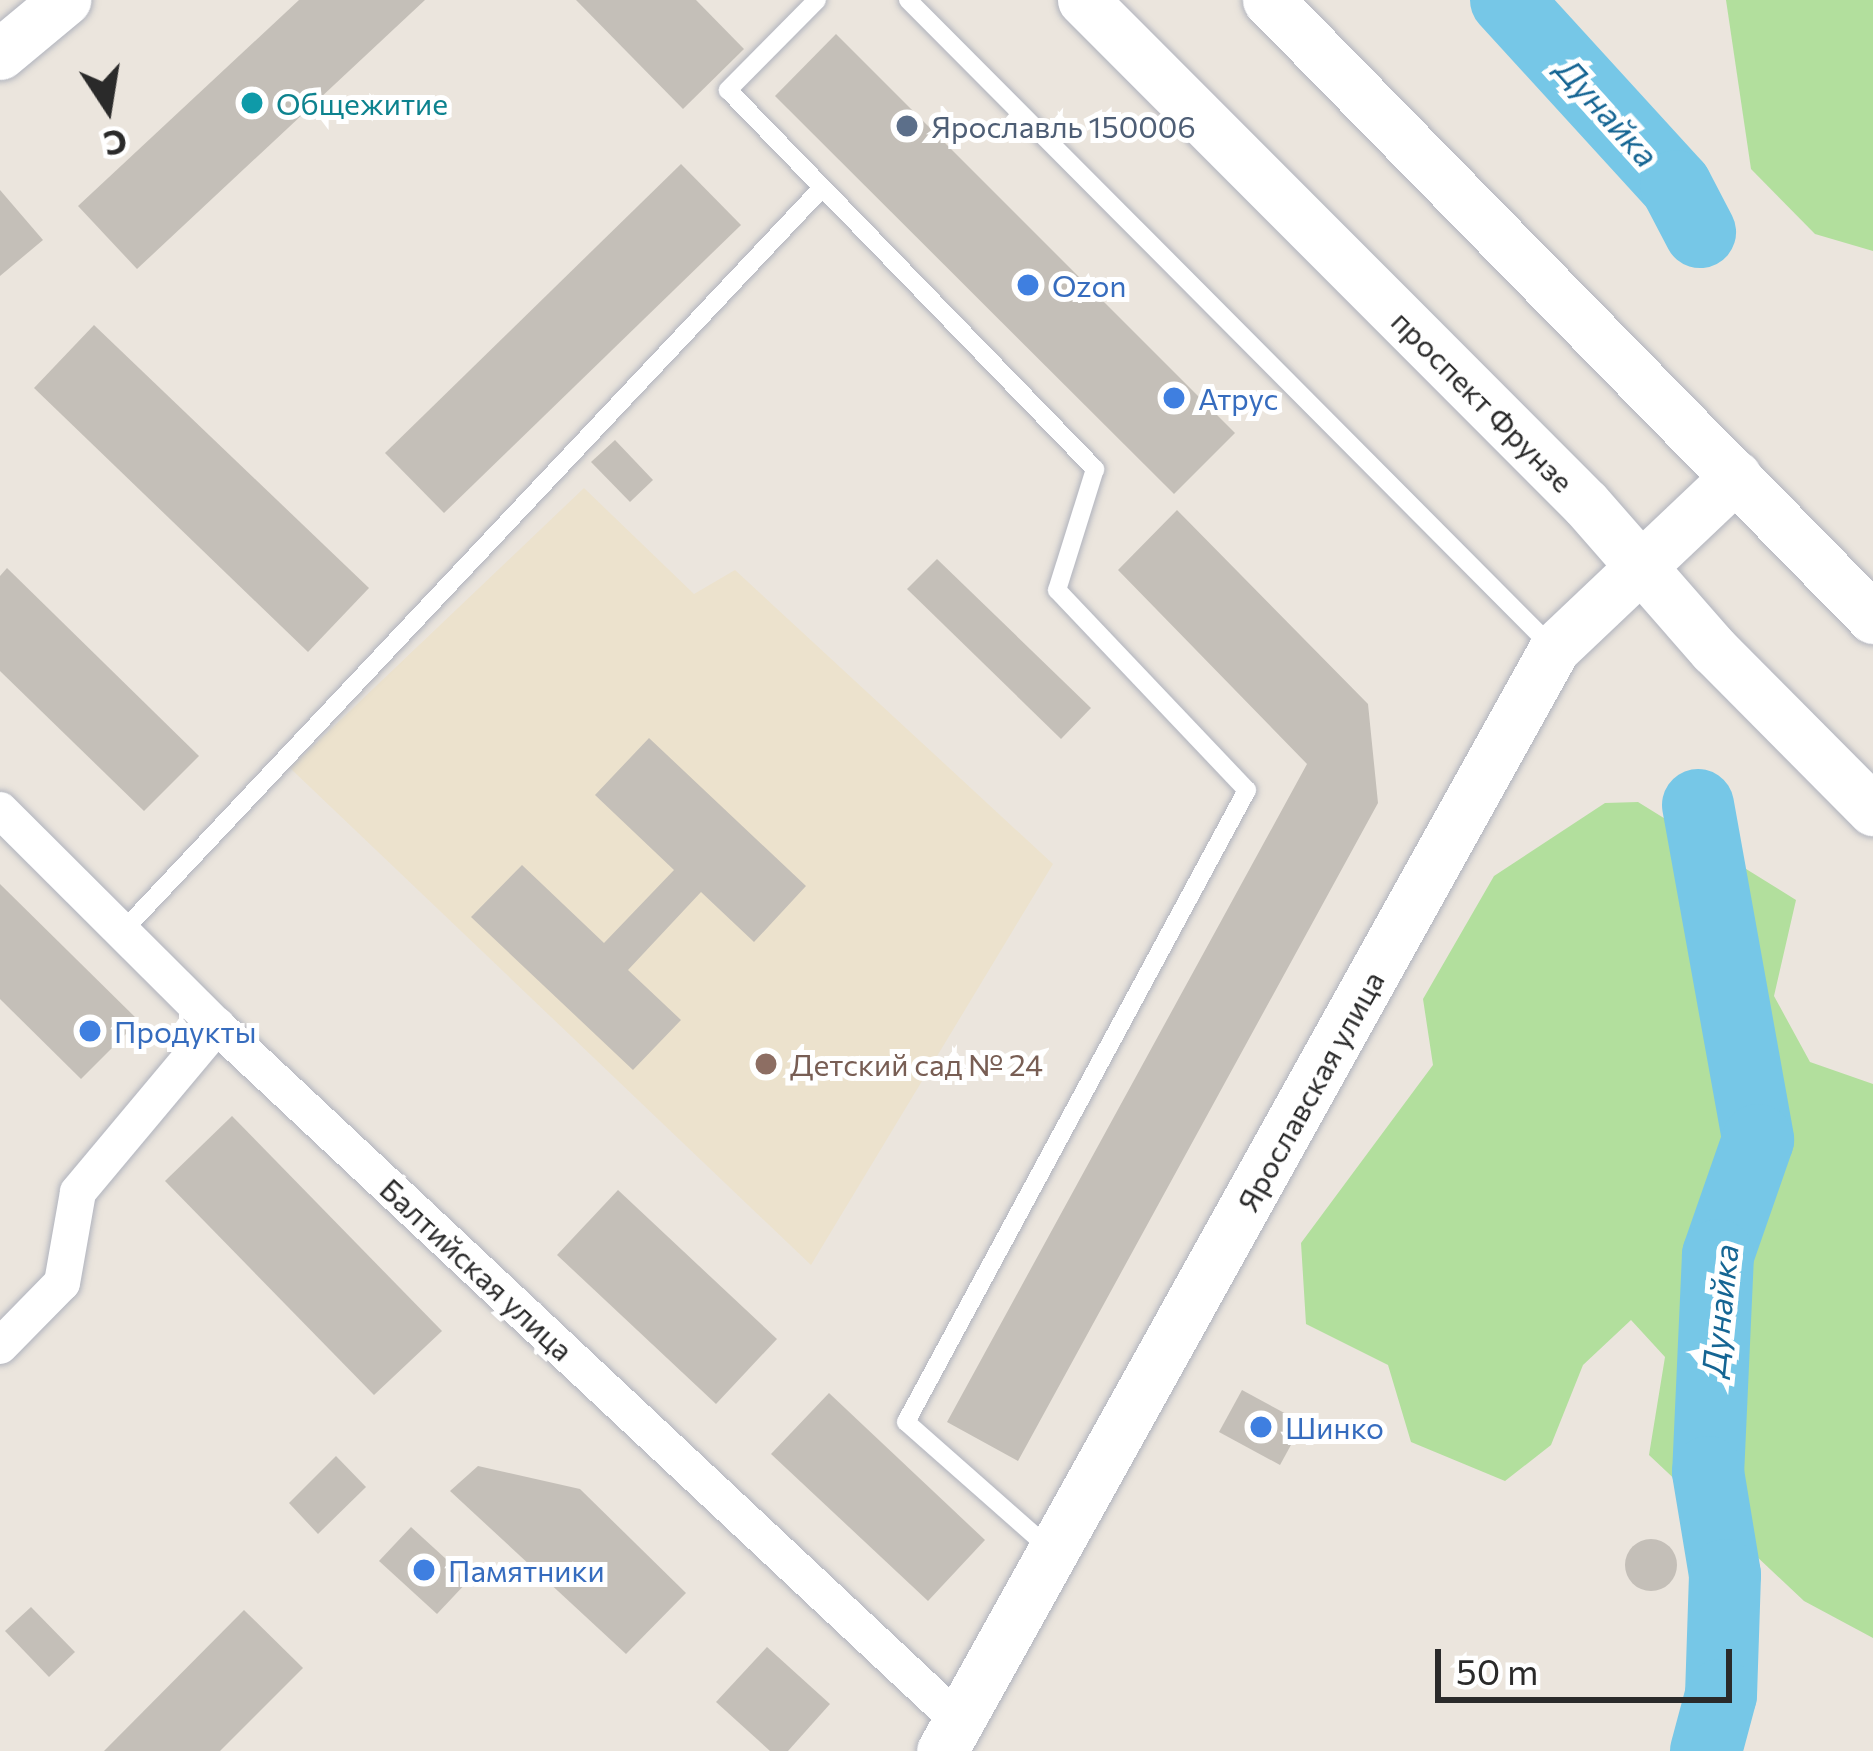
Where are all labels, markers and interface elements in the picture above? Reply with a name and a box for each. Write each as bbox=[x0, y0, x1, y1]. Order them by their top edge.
north arrow bbox=[48, 48, 168, 168]
water label: Дунайка bbox=[1549, 50, 1667, 174]
place label: Общежитие bbox=[276, 85, 448, 121]
marker: Общежитие bbox=[239, 90, 265, 116]
place label: Ярославль 150006 bbox=[931, 108, 1196, 144]
marker: Ярославль 150006 bbox=[894, 113, 920, 139]
text: С bbox=[100, 121, 131, 166]
place label: Ozon bbox=[1052, 267, 1126, 303]
marker: Ozon bbox=[1015, 272, 1041, 298]
street label: проспект Фрунзе bbox=[1385, 303, 1581, 499]
place label: Атрус bbox=[1198, 380, 1278, 416]
marker: Атрус bbox=[1161, 385, 1187, 411]
street label: Ярославская улица bbox=[1229, 965, 1391, 1217]
place label: Продукты bbox=[114, 1013, 256, 1049]
marker: Продукты bbox=[77, 1018, 103, 1044]
place label: Детский сад № 24 bbox=[790, 1046, 1043, 1082]
marker: Детский сад № 24 bbox=[753, 1051, 779, 1077]
street label: Балтийская улица bbox=[373, 1171, 581, 1367]
water label: Дунайка bbox=[1692, 1242, 1746, 1378]
place label: Шинко bbox=[1285, 1409, 1384, 1445]
marker: Шинко bbox=[1248, 1414, 1274, 1440]
place label: Памятники bbox=[448, 1552, 605, 1588]
marker: Памятники bbox=[411, 1557, 437, 1583]
scale bar bbox=[1441, 1625, 1738, 1699]
text: 50 m bbox=[1456, 1648, 1538, 1692]

